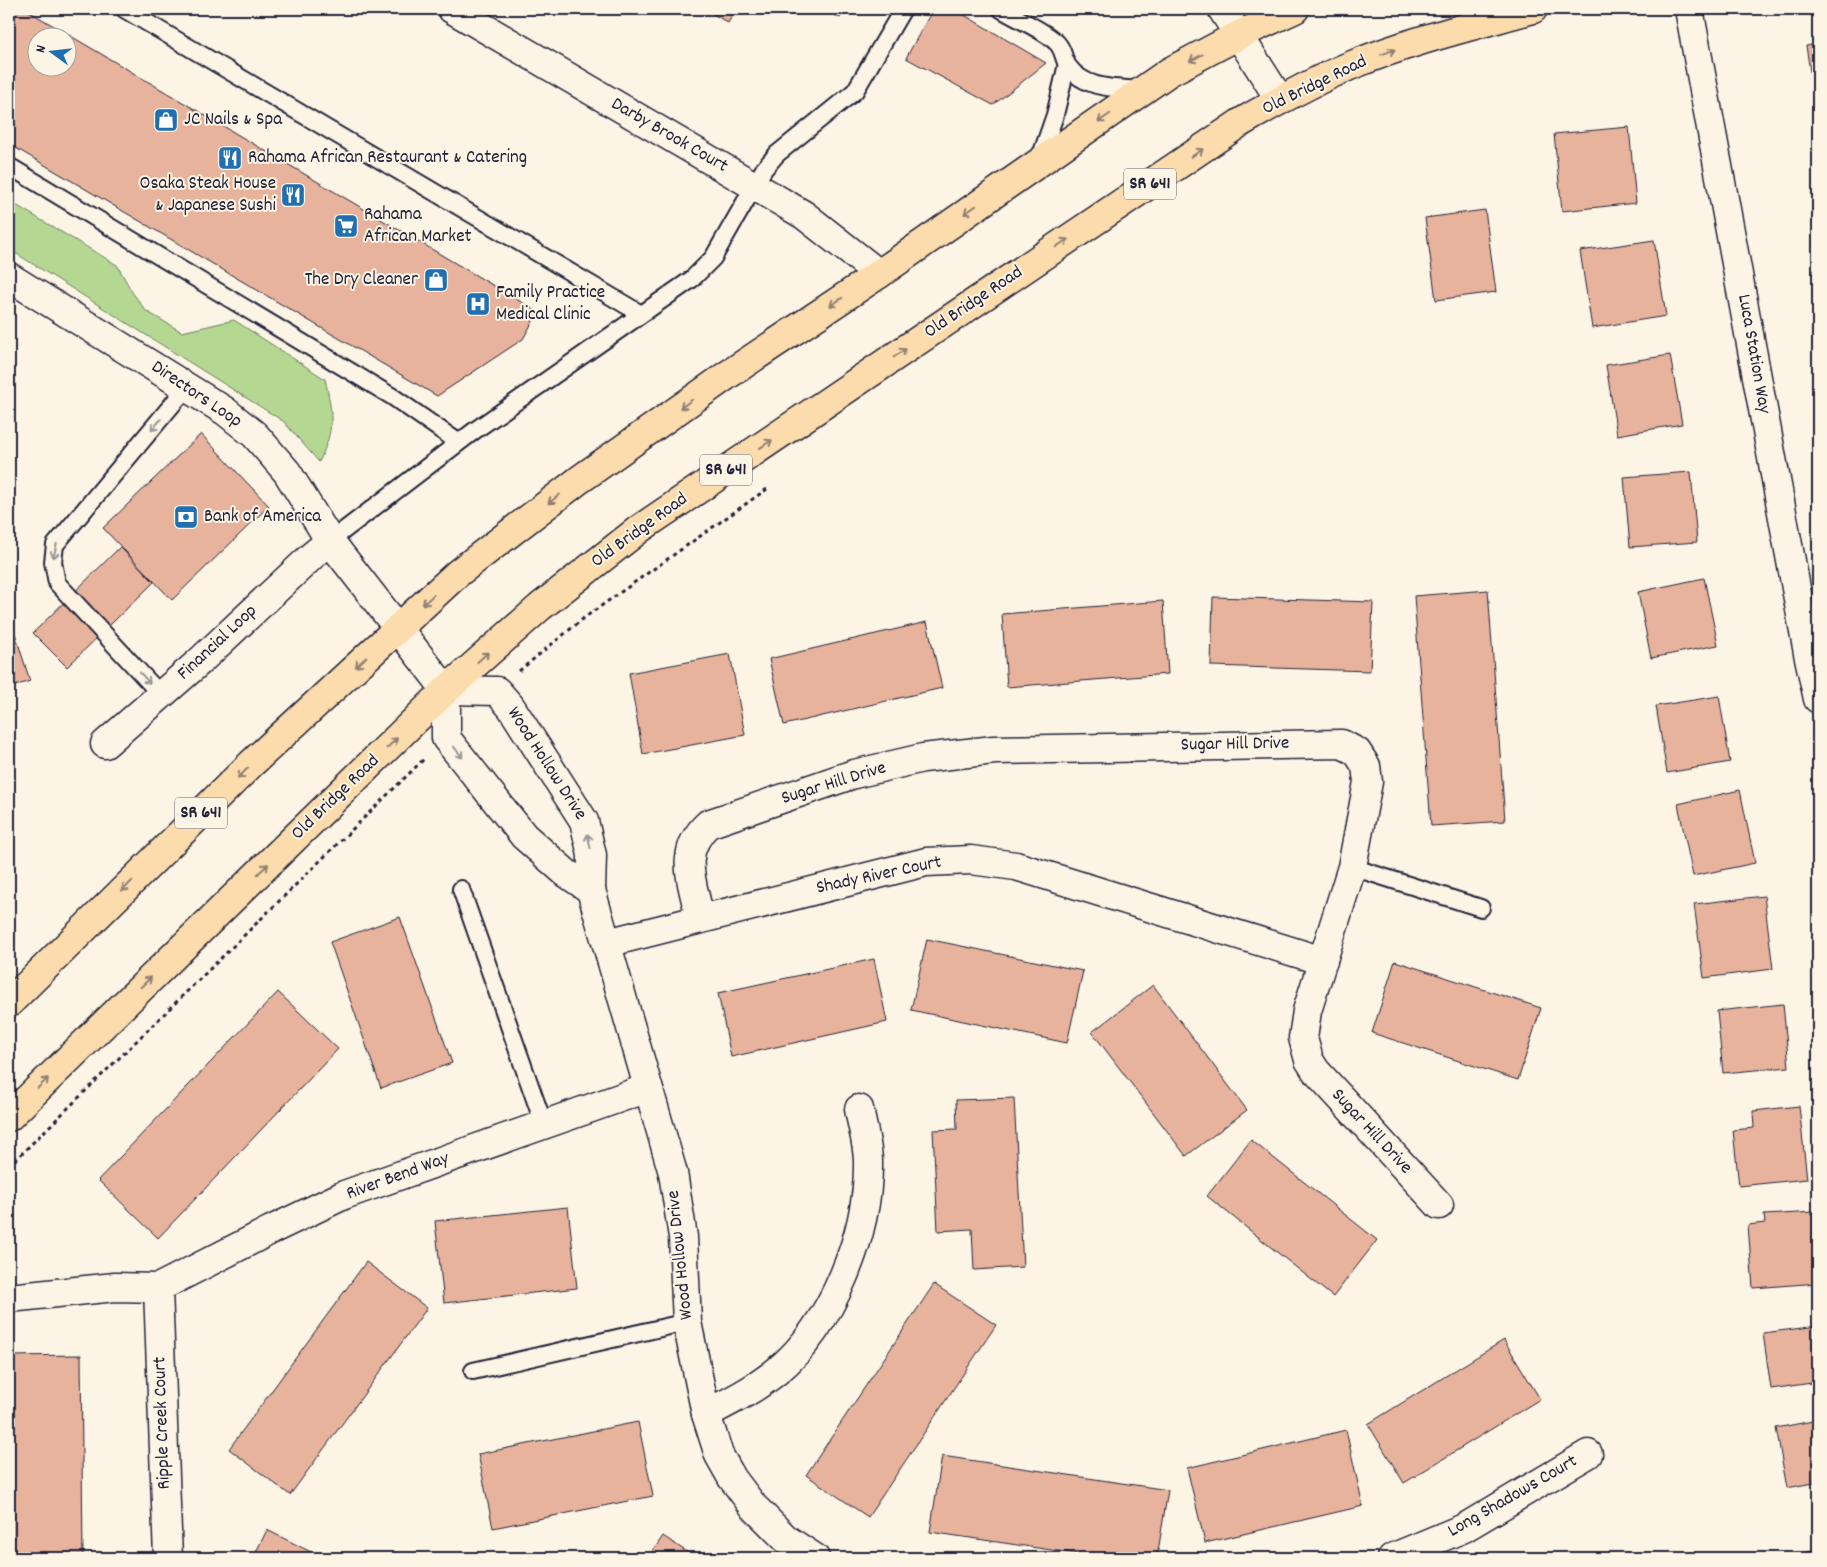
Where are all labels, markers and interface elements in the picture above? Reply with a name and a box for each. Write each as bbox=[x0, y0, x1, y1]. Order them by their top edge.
north arrow bbox=[28, 28, 78, 78]
text: N bbox=[31, 43, 52, 55]
one-way arrow bbox=[1380, 47, 1395, 56]
street label: Old Bridge Road bbox=[1258, 49, 1372, 123]
one-way arrow bbox=[1189, 54, 1204, 63]
street label: Darby Brook Court bbox=[605, 92, 733, 180]
shop icon: JC Nails & Spa bbox=[153, 107, 179, 133]
place label: JC Nails & Spa bbox=[184, 107, 283, 134]
one-way arrow bbox=[1097, 113, 1111, 123]
restaurant icon: Rahama African Restaurant & Catering bbox=[217, 145, 243, 171]
place label: Rahama African Restaurant & Catering bbox=[248, 145, 527, 172]
one-way arrow bbox=[1190, 148, 1204, 158]
road number: SR 641 bbox=[1124, 168, 1176, 200]
place label: Osaka Steak House & Japanese Sushi bbox=[140, 171, 277, 220]
restaurant icon: Osaka Steak House & Japanese Sushi bbox=[280, 182, 306, 208]
place label: Rahama African Market bbox=[364, 202, 472, 251]
one-way arrow bbox=[963, 205, 977, 215]
supermarket icon: Rahama African Market bbox=[333, 213, 359, 239]
one-way arrow bbox=[1055, 238, 1069, 248]
street label: Old Bridge Road bbox=[919, 260, 1029, 346]
place label: The Dry Cleaner bbox=[305, 267, 418, 294]
shop icon: The Dry Cleaner bbox=[423, 267, 449, 293]
place label: Family Practice Medical Clinic bbox=[496, 280, 605, 329]
hospital icon: Family Practice Medical Clinic bbox=[465, 291, 491, 317]
street label: Luca Station Way bbox=[1729, 292, 1777, 416]
one-way arrow bbox=[830, 298, 844, 308]
one-way arrow bbox=[893, 348, 907, 358]
street label: Directors Loop bbox=[145, 355, 247, 435]
one-way arrow bbox=[680, 399, 694, 409]
one-way arrow bbox=[151, 418, 162, 431]
one-way arrow bbox=[758, 439, 772, 449]
road number: SR 641 bbox=[700, 454, 752, 486]
street label: Old Bridge Road bbox=[586, 487, 694, 575]
one-way arrow bbox=[548, 493, 561, 504]
bank icon: Bank of America bbox=[173, 504, 199, 530]
place label: Bank of America bbox=[204, 504, 322, 531]
one-way arrow bbox=[50, 543, 59, 559]
one-way arrow bbox=[421, 595, 434, 606]
street label: Financial Loop bbox=[172, 599, 264, 687]
one-way arrow bbox=[476, 652, 489, 663]
one-way arrow bbox=[355, 656, 368, 668]
one-way arrow bbox=[139, 672, 151, 685]
street label: Wood Hollow Drive bbox=[499, 702, 593, 826]
street label: Sugar Hill Drive bbox=[1181, 731, 1289, 759]
one-way arrow bbox=[386, 737, 398, 749]
one-way arrow bbox=[452, 745, 463, 758]
street label: Old Bridge Road bbox=[286, 749, 386, 847]
street label: Sugar Hill Drive bbox=[778, 755, 890, 813]
one-way arrow bbox=[237, 766, 249, 778]
road number: SR 641 bbox=[175, 798, 227, 828]
one-way arrow bbox=[584, 834, 593, 850]
street label: Shady River Court bbox=[814, 850, 944, 902]
one-way arrow bbox=[256, 863, 268, 875]
one-way arrow bbox=[121, 880, 133, 893]
one-way arrow bbox=[140, 976, 152, 988]
one-way arrow bbox=[37, 1077, 49, 1089]
street label: Sugar Hill Drive bbox=[1324, 1083, 1418, 1181]
street label: River Bend Way bbox=[343, 1146, 453, 1208]
street label: Wood Hollow Drive bbox=[661, 1189, 701, 1321]
street label: Ripple Creek Court bbox=[147, 1356, 179, 1490]
street label: Long Shadows Court bbox=[1443, 1449, 1583, 1545]

